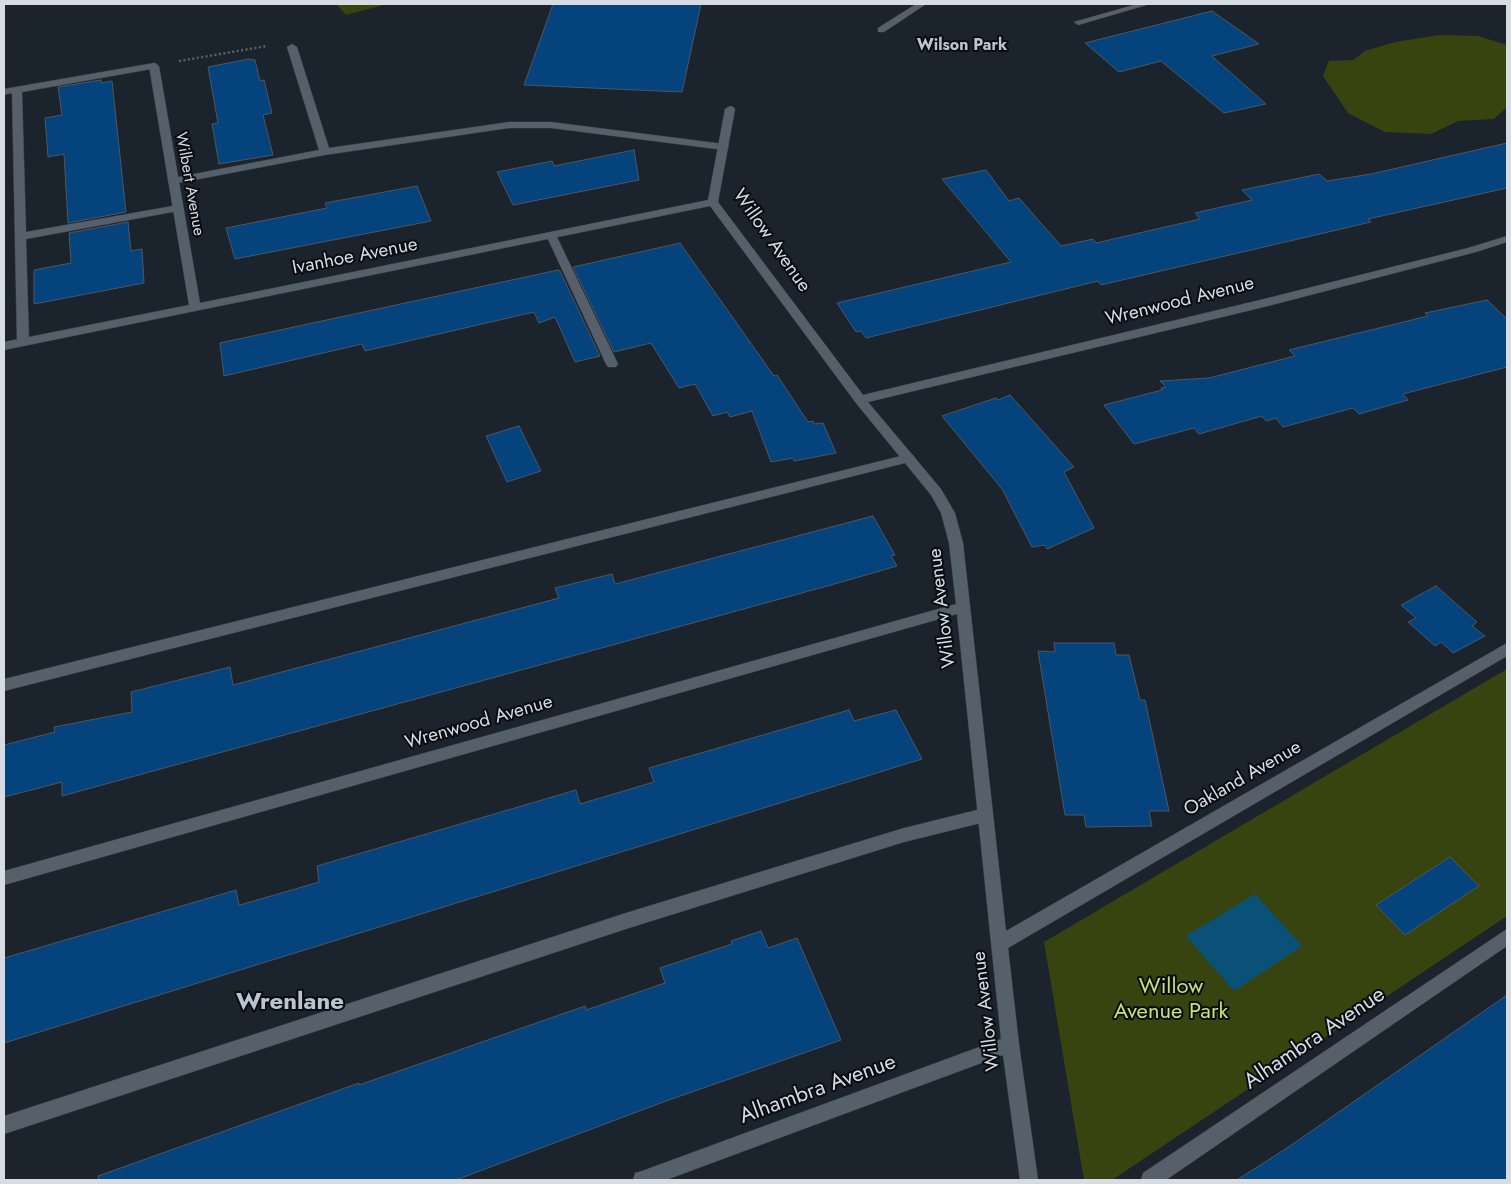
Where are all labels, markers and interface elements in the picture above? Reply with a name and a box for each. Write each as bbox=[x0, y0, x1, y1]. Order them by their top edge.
district label: Wilson Park bbox=[917, 36, 1007, 56]
street label: Wilbert Avenue bbox=[170, 131, 208, 237]
street label: Willow Avenue bbox=[727, 185, 815, 297]
street label: Ivanhoe Avenue bbox=[290, 234, 420, 280]
street label: Wrenwood Avenue bbox=[1103, 272, 1257, 332]
street label: Willow Avenue bbox=[924, 547, 962, 669]
street label: Wrenwood Avenue bbox=[403, 691, 555, 755]
street label: Oakland Avenue bbox=[1180, 736, 1306, 822]
street label: Willow Avenue bbox=[968, 950, 1006, 1072]
park label: Willow Avenue Park bbox=[1114, 975, 1228, 1026]
street label: Alhambra Avenue bbox=[1239, 982, 1391, 1096]
district label: Wrenlane bbox=[236, 989, 344, 1017]
street label: Alhambra Avenue bbox=[736, 1049, 900, 1131]

